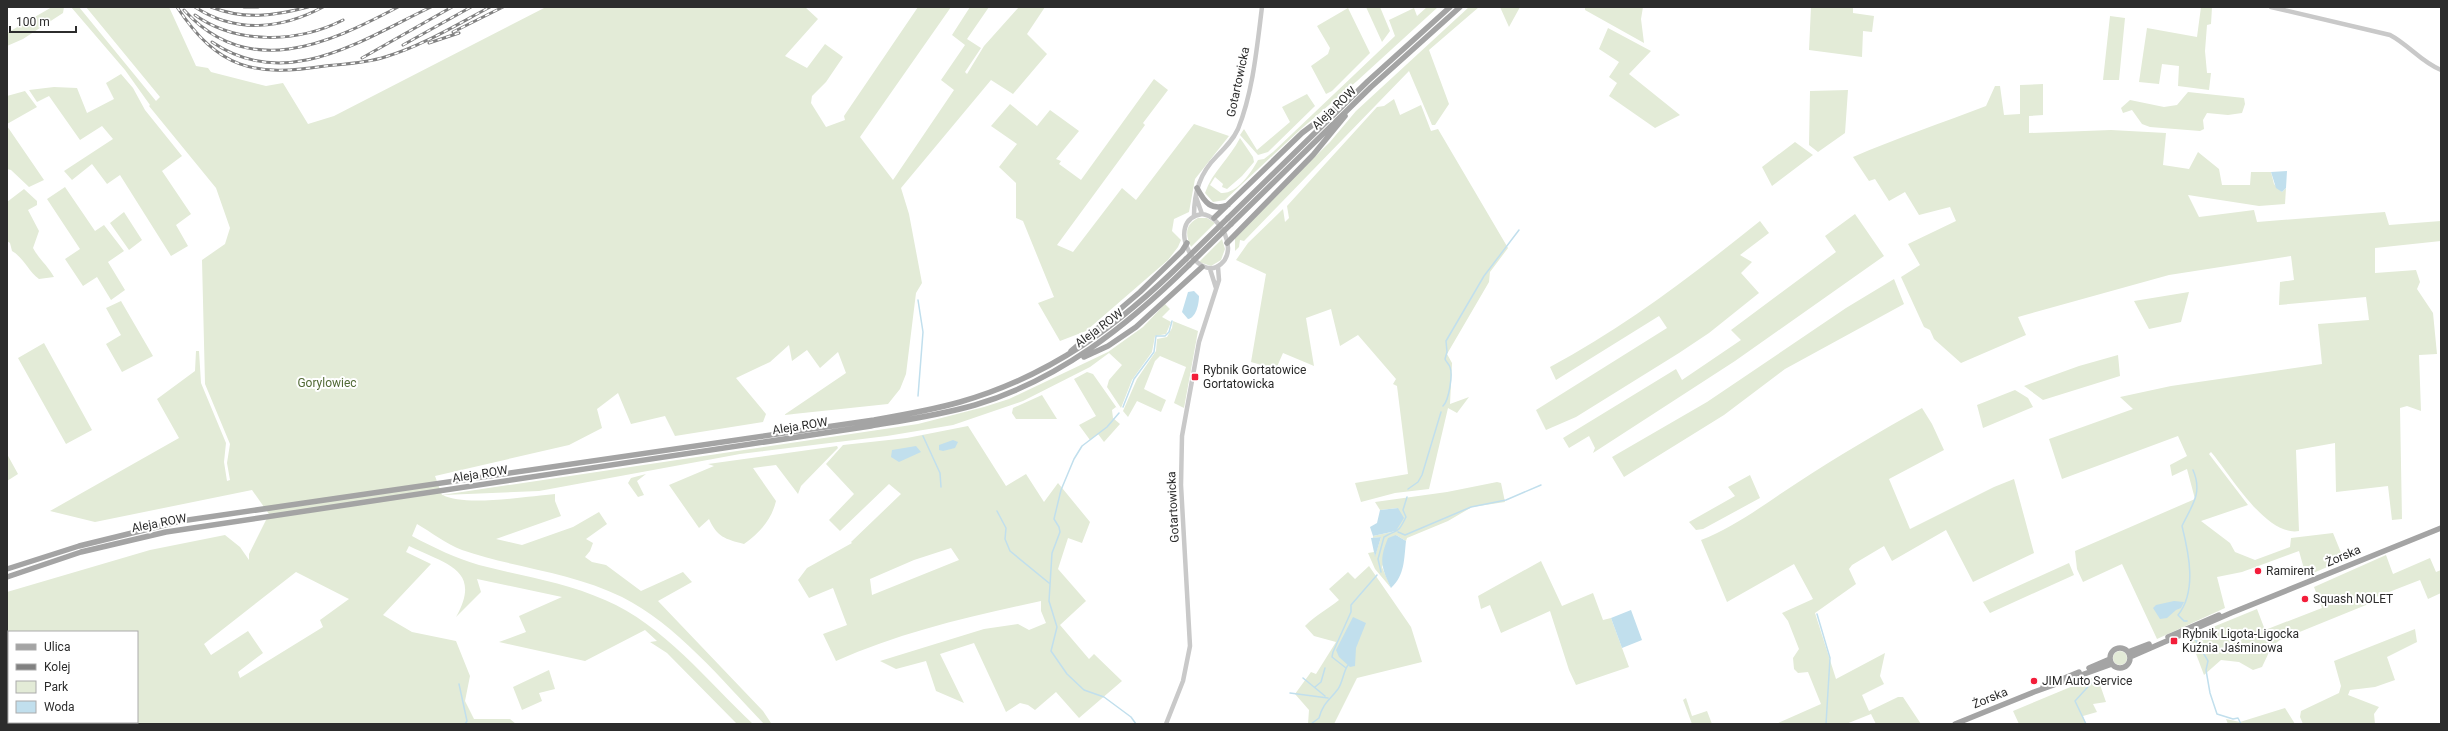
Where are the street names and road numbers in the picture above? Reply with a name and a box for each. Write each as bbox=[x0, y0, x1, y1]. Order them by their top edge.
street label: Gotartowicka bbox=[1224, 46, 1252, 118]
street label: Aleja ROW bbox=[1309, 83, 1359, 132]
street label: Aleja ROW bbox=[1072, 306, 1126, 350]
street label: Aleja ROW bbox=[771, 415, 829, 437]
street label: Aleja ROW bbox=[451, 463, 509, 485]
street label: Gotartowicka bbox=[1164, 471, 1182, 543]
street label: Aleja ROW bbox=[130, 511, 188, 535]
street label: Żorska bbox=[2323, 541, 2363, 570]
street label: Żorska bbox=[1970, 684, 2010, 711]

